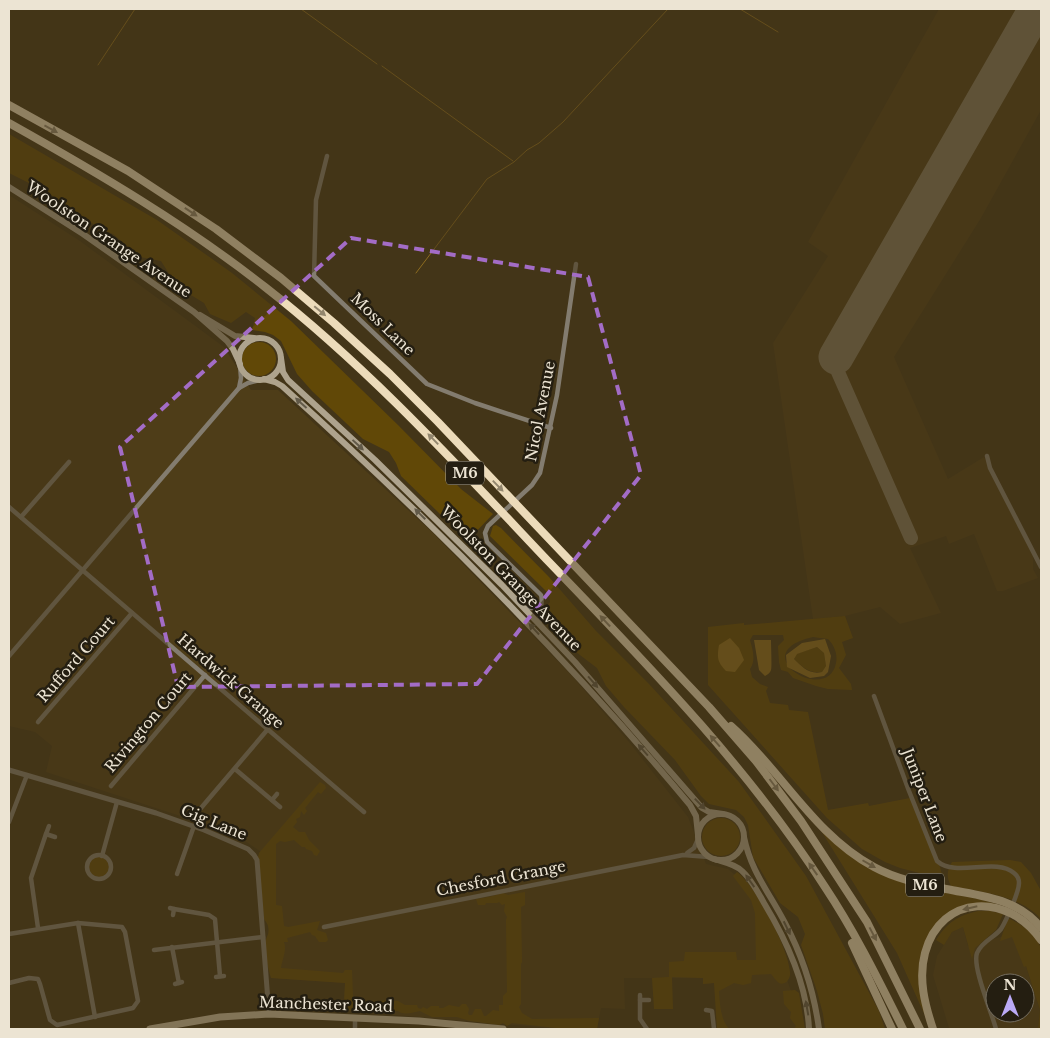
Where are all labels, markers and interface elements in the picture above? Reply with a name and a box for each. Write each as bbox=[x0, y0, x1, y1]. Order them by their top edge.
one-way arrow bbox=[45, 124, 58, 133]
street label: Woolston Grange Avenue bbox=[22, 176, 195, 301]
one-way arrow bbox=[184, 207, 197, 217]
street label: Moss Lane bbox=[347, 289, 419, 359]
one-way arrow bbox=[313, 305, 326, 316]
street label: Nicol Avenue bbox=[521, 359, 559, 463]
one-way arrow bbox=[295, 397, 307, 409]
one-way arrow bbox=[427, 434, 439, 446]
one-way arrow bbox=[352, 439, 364, 451]
road number: M6 bbox=[446, 462, 484, 484]
one-way arrow bbox=[492, 479, 504, 491]
street label: Woolston Grange Avenue bbox=[436, 501, 586, 655]
one-way arrow bbox=[414, 508, 426, 520]
street label: Rufford Court bbox=[33, 612, 119, 706]
one-way arrow bbox=[599, 615, 611, 627]
one-way arrow bbox=[528, 624, 540, 636]
street label: Hardwick Grange bbox=[174, 630, 288, 732]
street label: Rivington Court bbox=[100, 668, 196, 776]
one-way arrow bbox=[587, 675, 599, 687]
one-way arrow bbox=[709, 734, 720, 747]
street label: Juniper Lane bbox=[898, 743, 952, 845]
one-way arrow bbox=[637, 744, 649, 756]
one-way arrow bbox=[769, 778, 779, 792]
one-way arrow bbox=[694, 798, 706, 810]
street label: Gig Lane bbox=[178, 800, 250, 844]
street label: Chesford Grange bbox=[435, 856, 567, 900]
one-way arrow bbox=[862, 859, 876, 868]
one-way arrow bbox=[808, 863, 818, 876]
one-way arrow bbox=[745, 874, 755, 888]
road number: M6 bbox=[906, 874, 944, 896]
one-way arrow bbox=[962, 904, 977, 912]
one-way arrow bbox=[783, 921, 791, 935]
one-way arrow bbox=[869, 927, 877, 941]
north arrow bbox=[985, 973, 1035, 1023]
text: N bbox=[1003, 976, 1017, 994]
street label: Manchester Road bbox=[259, 992, 393, 1016]
one-way arrow bbox=[802, 1000, 810, 1016]

